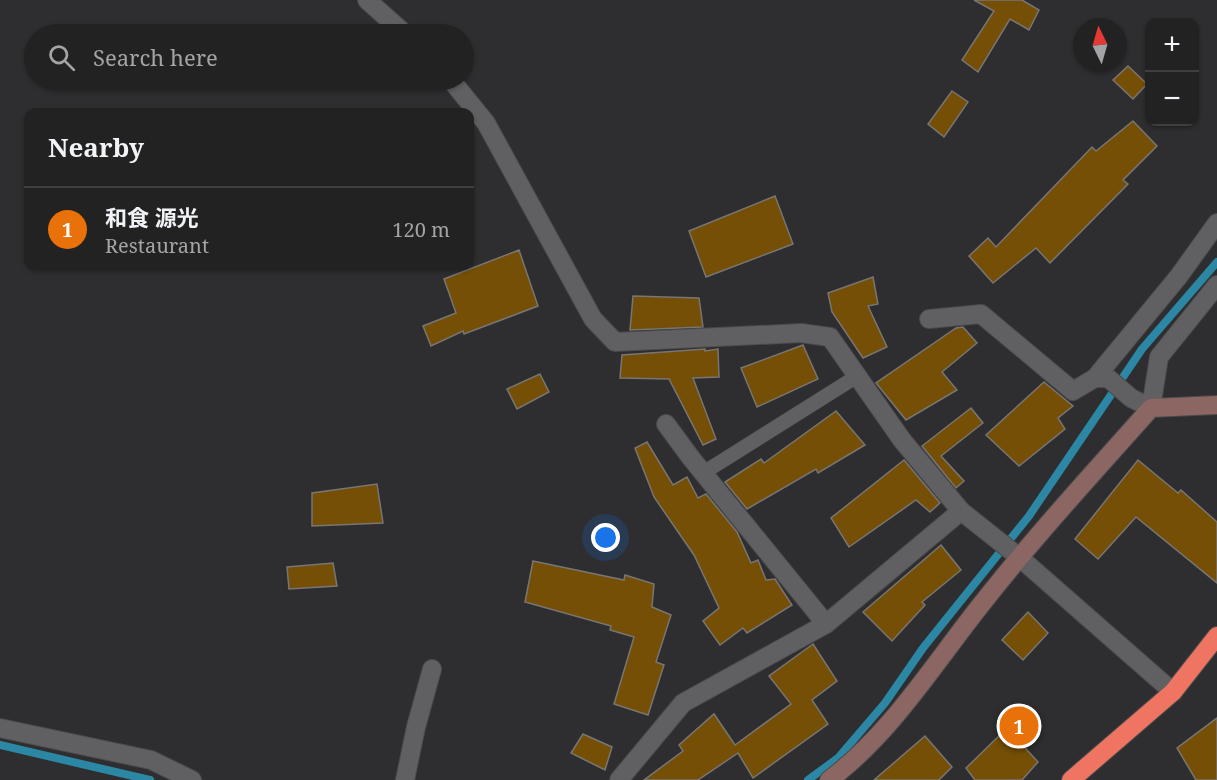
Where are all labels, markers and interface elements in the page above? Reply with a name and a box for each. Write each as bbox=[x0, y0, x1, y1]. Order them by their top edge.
north arrow bbox=[1073, 18, 1127, 72]
map controls bbox=[1145, 18, 1199, 126]
button: + bbox=[1145, 18, 1199, 72]
search box bbox=[24, 24, 474, 90]
icon: search bbox=[45, 41, 78, 74]
text: Search here bbox=[93, 42, 218, 72]
button: − bbox=[1145, 72, 1199, 126]
text: Nearby bbox=[48, 129, 144, 165]
text: 和食 源光 bbox=[105, 202, 199, 232]
text: 1 bbox=[62, 216, 73, 243]
text: 120 m bbox=[392, 216, 450, 243]
text: Restaurant bbox=[105, 232, 209, 259]
your location bbox=[591, 523, 620, 552]
pin: 1 bbox=[1000, 704, 1038, 748]

